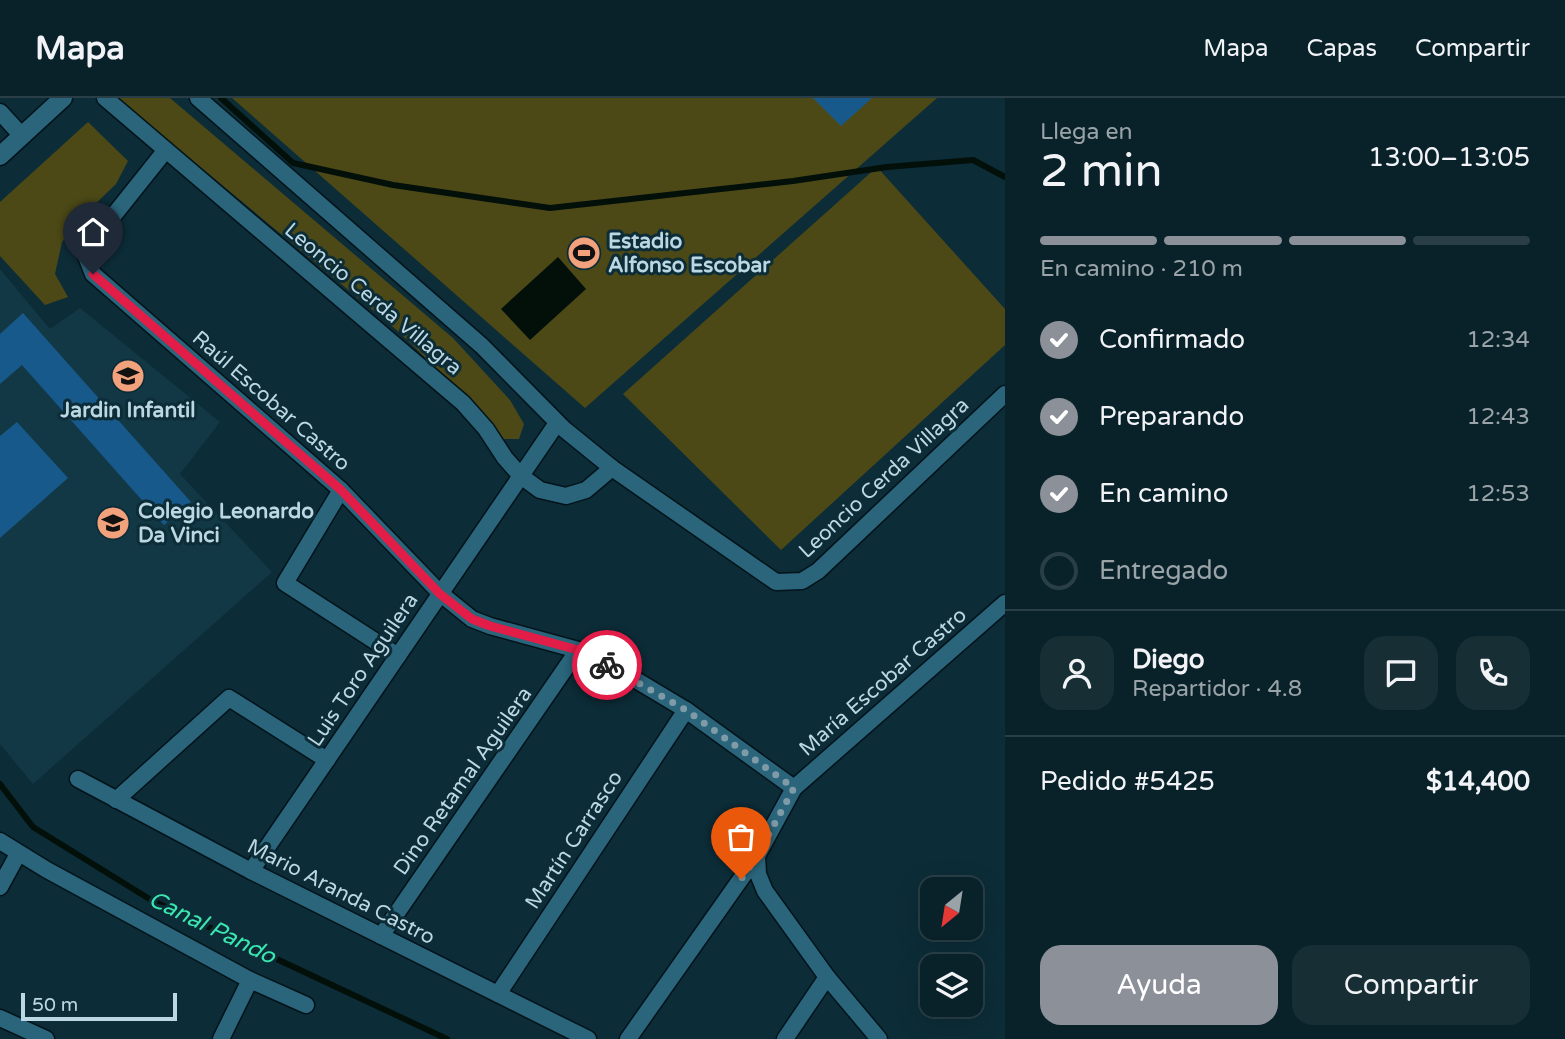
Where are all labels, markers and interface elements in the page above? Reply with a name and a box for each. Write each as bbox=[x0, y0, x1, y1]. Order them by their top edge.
text: Mapa bbox=[35, 29, 125, 68]
text: Mapa bbox=[1203, 34, 1269, 63]
text: Capas bbox=[1307, 34, 1377, 63]
text: Compartir bbox=[1415, 34, 1530, 63]
text: Llega en bbox=[1040, 118, 1132, 146]
text: 13:00–13:05 bbox=[1368, 142, 1530, 173]
text: 2 min bbox=[1040, 144, 1163, 199]
pin bbox=[63, 202, 123, 274]
icon: home bbox=[74, 213, 112, 251]
street label: Leoncio Cerda Villagra bbox=[279, 218, 467, 380]
place label: Estadio Alfonso Escobar bbox=[608, 229, 771, 278]
sports icon: Estadio Alfonso Escobar bbox=[565, 234, 603, 272]
text: En camino · 210 m bbox=[1040, 255, 1243, 283]
icon: check bbox=[1040, 321, 1078, 359]
text: Confirmado bbox=[1099, 324, 1245, 355]
street label: Raúl Escobar Castro bbox=[187, 326, 355, 476]
text: 12:34 bbox=[1466, 326, 1530, 354]
school or university icon: Jardin Infantil bbox=[109, 357, 147, 395]
street label: Leoncio Cerda Villagra bbox=[794, 393, 974, 563]
place label: Jardin Infantil bbox=[60, 398, 195, 423]
icon: check bbox=[1040, 398, 1078, 436]
text: Preparando bbox=[1099, 401, 1244, 432]
text: 12:43 bbox=[1466, 403, 1530, 431]
icon: check bbox=[1040, 475, 1078, 513]
text: En camino bbox=[1099, 478, 1228, 509]
text: 12:53 bbox=[1466, 480, 1530, 508]
place label: Colegio Leonardo Da Vinci bbox=[138, 499, 314, 548]
school or university icon: Colegio Leonardo Da Vinci bbox=[94, 504, 132, 542]
text: Entregado bbox=[1099, 555, 1228, 586]
street label: Luis Toro Aguilera bbox=[302, 589, 424, 751]
street label: María Escobar Castro bbox=[794, 603, 972, 761]
courier bbox=[572, 630, 642, 700]
button: person bbox=[1040, 636, 1114, 710]
button: chat bbox=[1364, 636, 1438, 710]
button: phone bbox=[1456, 636, 1530, 710]
text: Diego bbox=[1132, 644, 1205, 675]
icon: bike bbox=[588, 646, 626, 684]
text: Repartidor · 4.8 bbox=[1132, 675, 1302, 703]
street label: Dino Retamal Aguilera bbox=[389, 682, 537, 880]
street label: Martín Carrasco bbox=[520, 766, 628, 914]
text: Pedido #5425 bbox=[1040, 766, 1215, 797]
text: $14,400 bbox=[1426, 766, 1530, 797]
pin bbox=[711, 807, 771, 879]
icon: bag bbox=[722, 818, 760, 856]
street label: Mario Aranda Castro bbox=[243, 834, 439, 950]
north arrow bbox=[920, 877, 984, 940]
map controls bbox=[920, 877, 983, 1017]
water label: Canal Pando bbox=[144, 885, 281, 971]
button: Ayuda bbox=[1040, 945, 1278, 1025]
button: Compartir bbox=[1292, 945, 1530, 1025]
button: layers bbox=[920, 954, 983, 1017]
scale bar bbox=[21, 990, 177, 1022]
text: 50 m bbox=[32, 994, 78, 1016]

